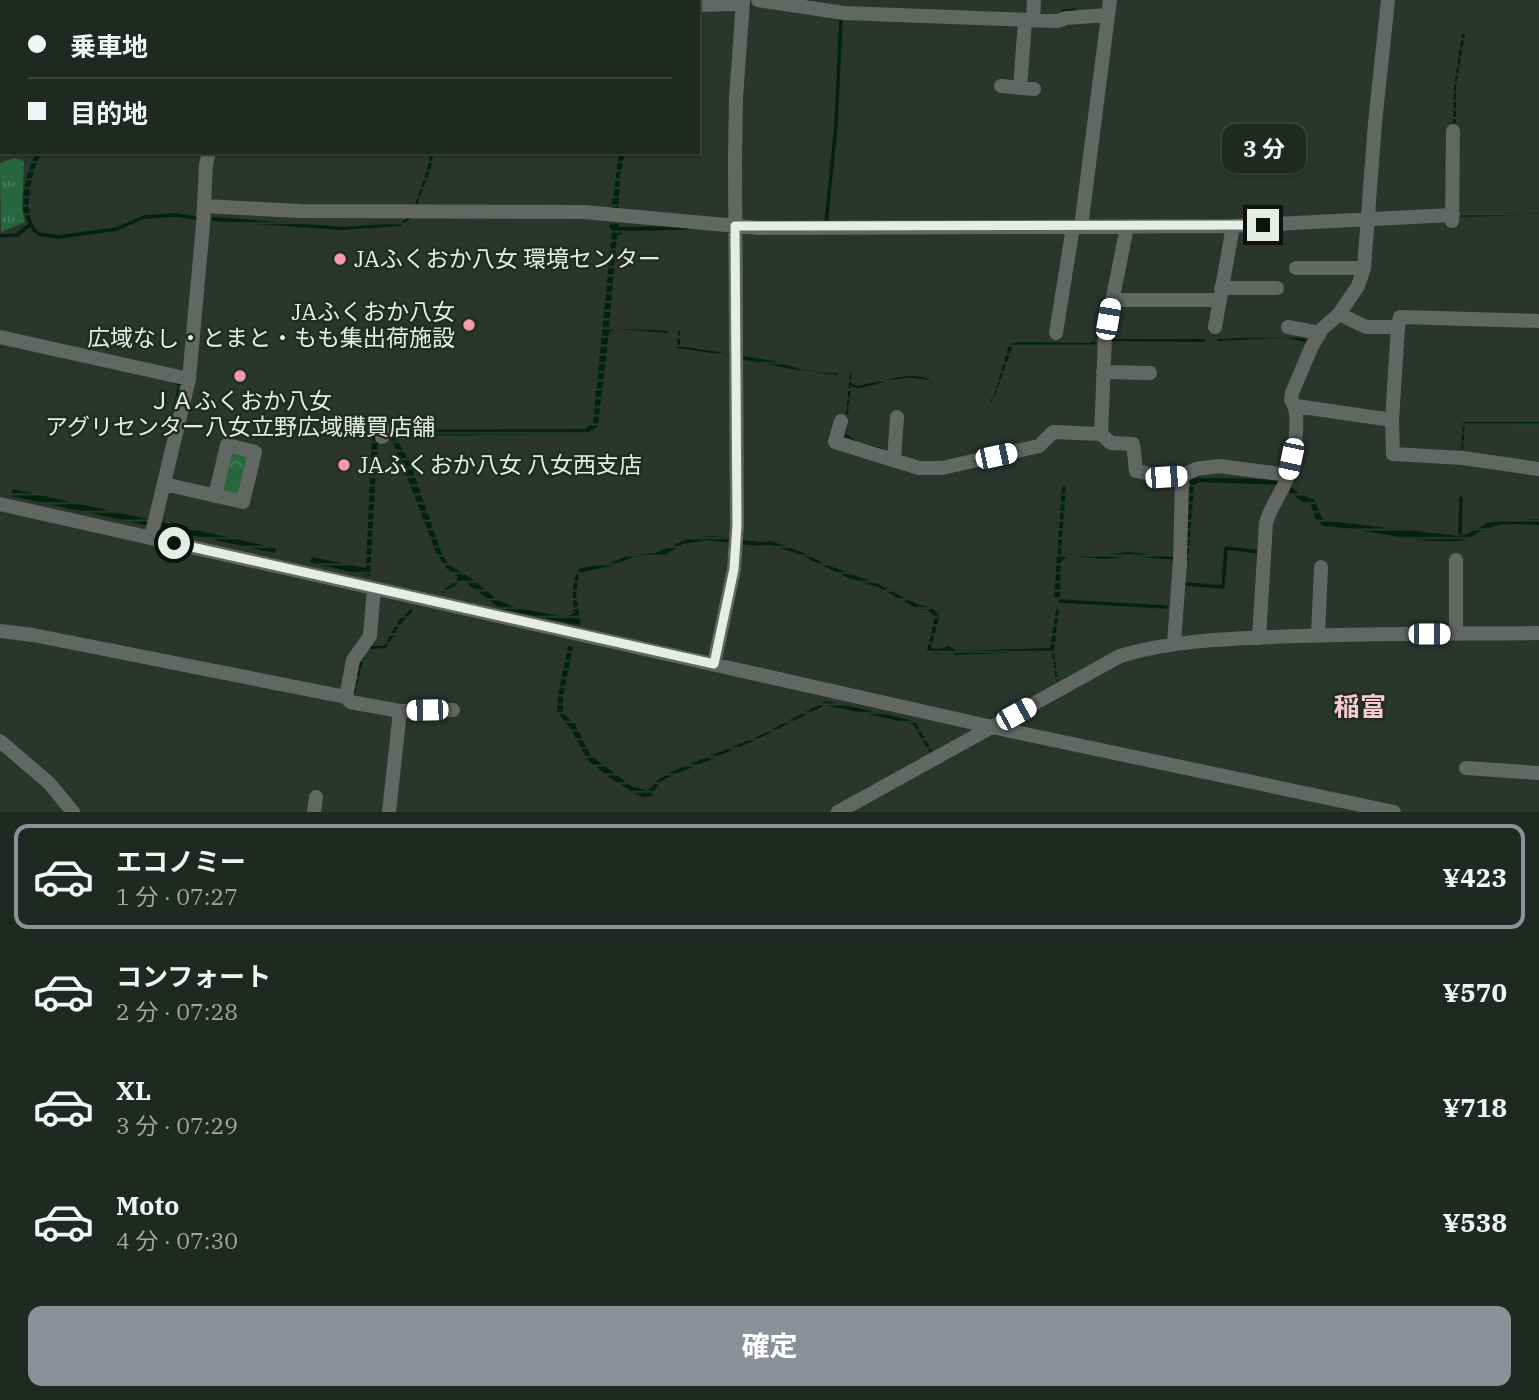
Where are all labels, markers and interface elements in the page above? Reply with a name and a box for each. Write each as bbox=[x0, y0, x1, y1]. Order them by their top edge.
text: 乗車地 bbox=[70, 29, 148, 63]
text: 目的地 bbox=[70, 96, 148, 130]
callout: 3 分 bbox=[1221, 124, 1305, 173]
text: 3 分 bbox=[1243, 133, 1285, 163]
route end bbox=[1247, 209, 1279, 241]
place label: JAふくおか八女 環境センター bbox=[354, 243, 661, 273]
marker: JAふくおか八女 環境センター bbox=[332, 251, 348, 267]
place label: JAふくおか八女 広域なし・とまと・もも集出荷施設 bbox=[87, 296, 455, 352]
car bbox=[1095, 296, 1122, 342]
marker: JAふくおか八女 広域なし・とまと・もも集出荷施設 bbox=[461, 317, 477, 333]
marker: ＪＡふくおか八女 アグリセンター八女立野広域購買店舗 bbox=[232, 368, 248, 384]
place label: ＪＡふくおか八女 アグリセンター八女立野広域購買店舗 bbox=[45, 385, 435, 441]
car bbox=[1277, 436, 1306, 482]
car bbox=[974, 441, 1019, 471]
place label: JAふくおか八女 八女西支店 bbox=[358, 449, 642, 479]
marker: JAふくおか八女 八女西支店 bbox=[336, 457, 352, 473]
car bbox=[1145, 465, 1188, 489]
route start bbox=[158, 527, 190, 559]
car bbox=[1409, 624, 1451, 645]
district label: 稲富 bbox=[1334, 689, 1386, 723]
car bbox=[993, 695, 1040, 733]
car bbox=[406, 699, 449, 721]
text: エコノミー bbox=[116, 844, 246, 878]
icon: car bbox=[32, 845, 95, 908]
text: ¥423 bbox=[1442, 860, 1507, 894]
text: 1 分 · 07:27 bbox=[116, 881, 238, 911]
text: コンフォート bbox=[116, 959, 271, 993]
icon: car bbox=[32, 960, 95, 1023]
text: ¥570 bbox=[1442, 975, 1507, 1009]
text: 2 分 · 07:28 bbox=[116, 996, 238, 1026]
text: XL bbox=[116, 1073, 151, 1107]
icon: car bbox=[32, 1075, 95, 1138]
text: ¥718 bbox=[1442, 1090, 1507, 1124]
text: 3 分 · 07:29 bbox=[116, 1110, 238, 1140]
text: Moto bbox=[116, 1188, 179, 1222]
icon: car bbox=[32, 1190, 95, 1253]
text: ¥538 bbox=[1442, 1205, 1507, 1239]
text: 4 分 · 07:30 bbox=[116, 1225, 238, 1255]
button: 確定 bbox=[28, 1306, 1511, 1386]

